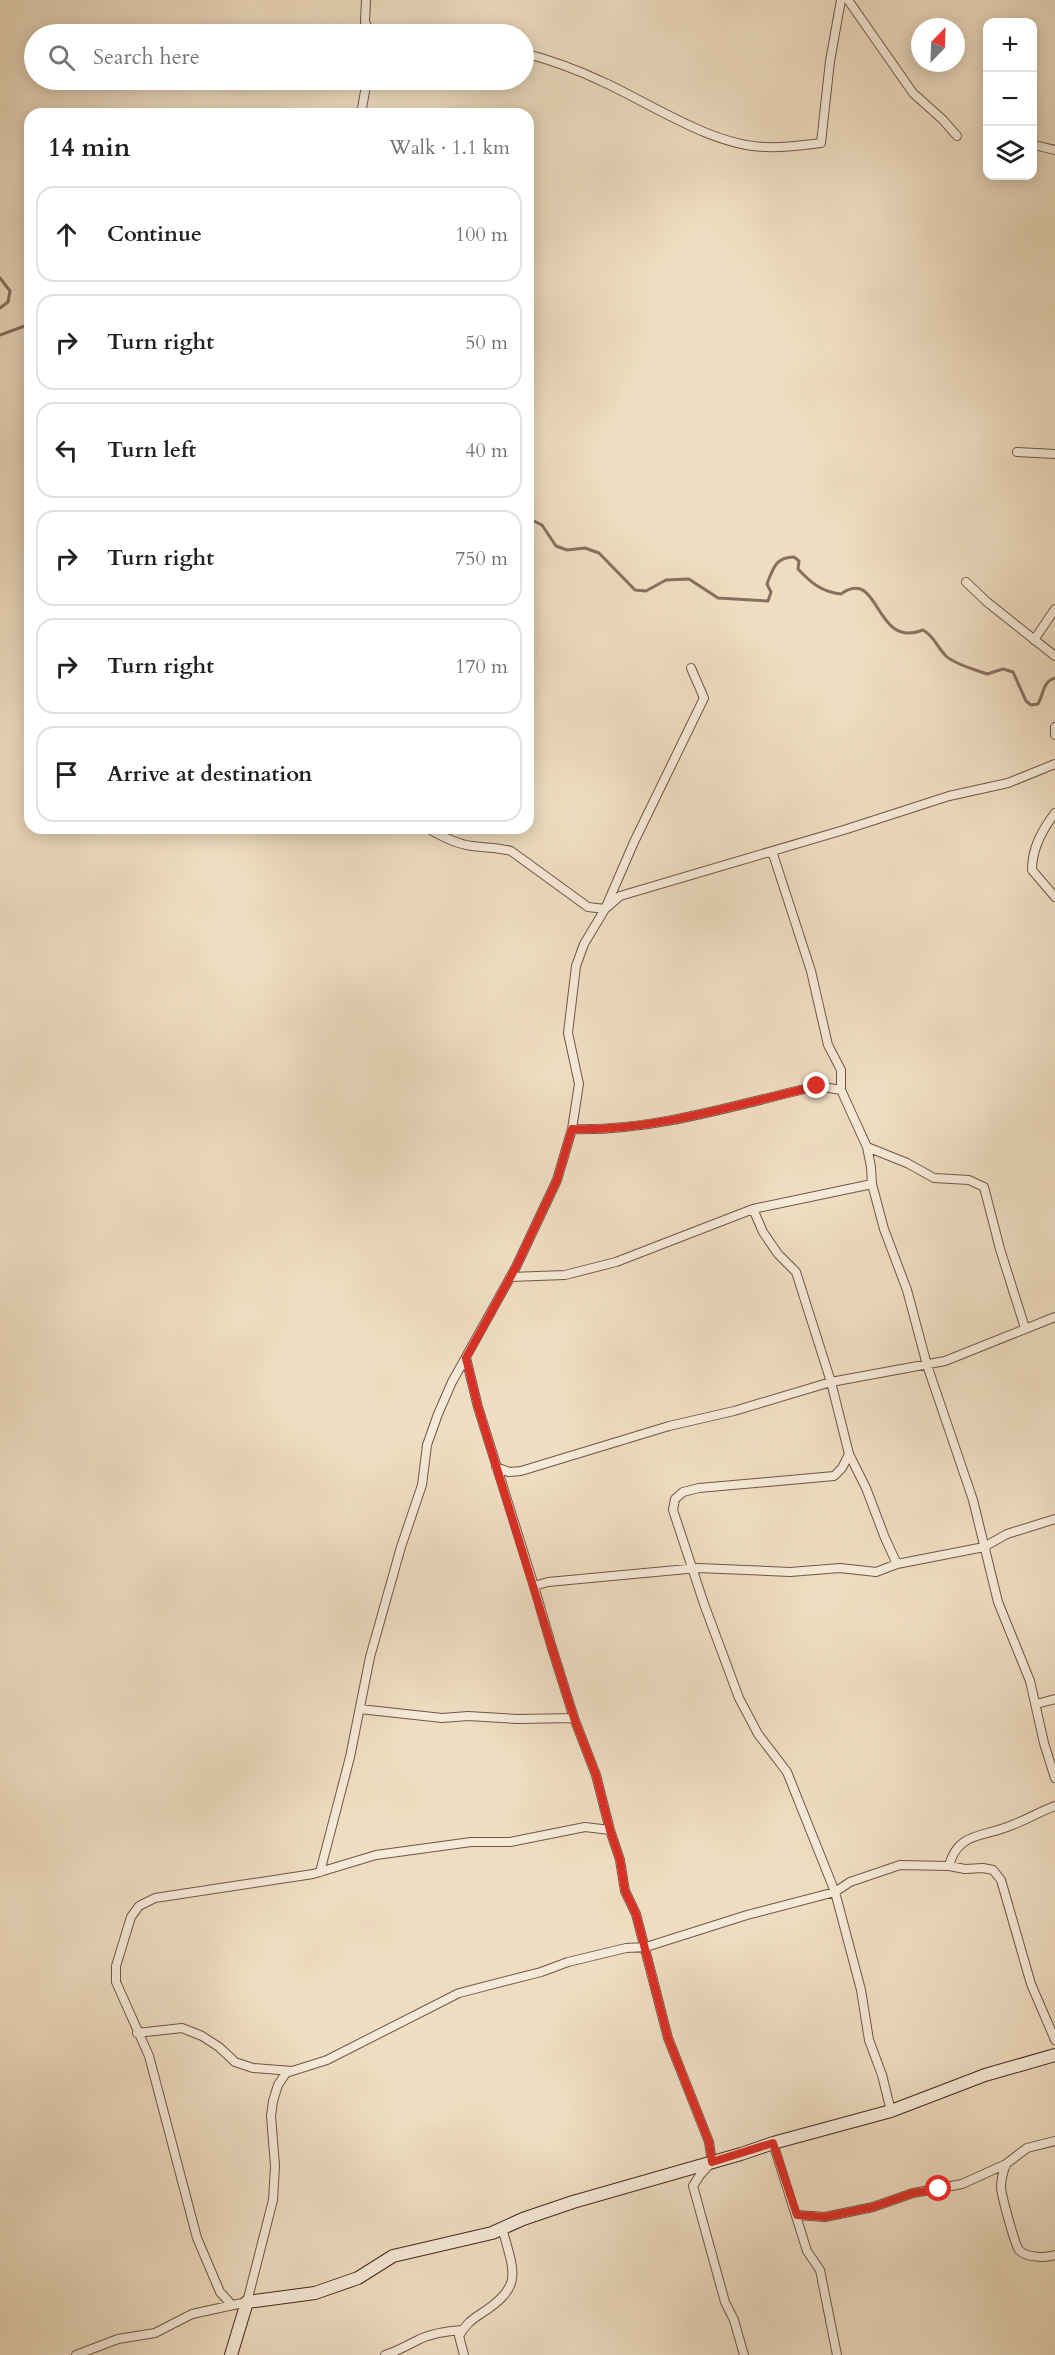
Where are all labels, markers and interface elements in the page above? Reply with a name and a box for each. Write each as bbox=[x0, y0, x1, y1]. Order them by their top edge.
north arrow bbox=[911, 18, 965, 72]
map controls bbox=[983, 18, 1037, 180]
button: + bbox=[983, 18, 1037, 72]
search box bbox=[24, 24, 534, 90]
icon: search bbox=[45, 41, 78, 74]
text: Search here bbox=[93, 42, 200, 72]
button: − bbox=[983, 72, 1037, 126]
button: layers bbox=[983, 126, 1037, 180]
text: 14 min bbox=[48, 130, 131, 165]
text: Walk · 1.1 km bbox=[389, 134, 510, 161]
icon: ahead bbox=[50, 218, 83, 251]
text: Continue bbox=[107, 219, 202, 249]
text: 100 m bbox=[455, 221, 508, 248]
icon: right bbox=[50, 326, 83, 359]
text: Turn right bbox=[107, 327, 214, 357]
text: 50 m bbox=[465, 329, 508, 356]
icon: left bbox=[50, 434, 83, 467]
text: Turn left bbox=[107, 435, 196, 465]
text: 40 m bbox=[465, 437, 508, 464]
icon: right bbox=[50, 542, 83, 575]
text: Turn right bbox=[107, 543, 214, 573]
text: 750 m bbox=[455, 545, 508, 572]
icon: right bbox=[50, 650, 83, 683]
text: Turn right bbox=[107, 651, 214, 681]
text: 170 m bbox=[455, 653, 508, 680]
icon: arrive bbox=[50, 758, 83, 791]
text: Arrive at destination bbox=[107, 759, 312, 789]
route end bbox=[803, 1072, 829, 1098]
route start bbox=[925, 2175, 951, 2201]

